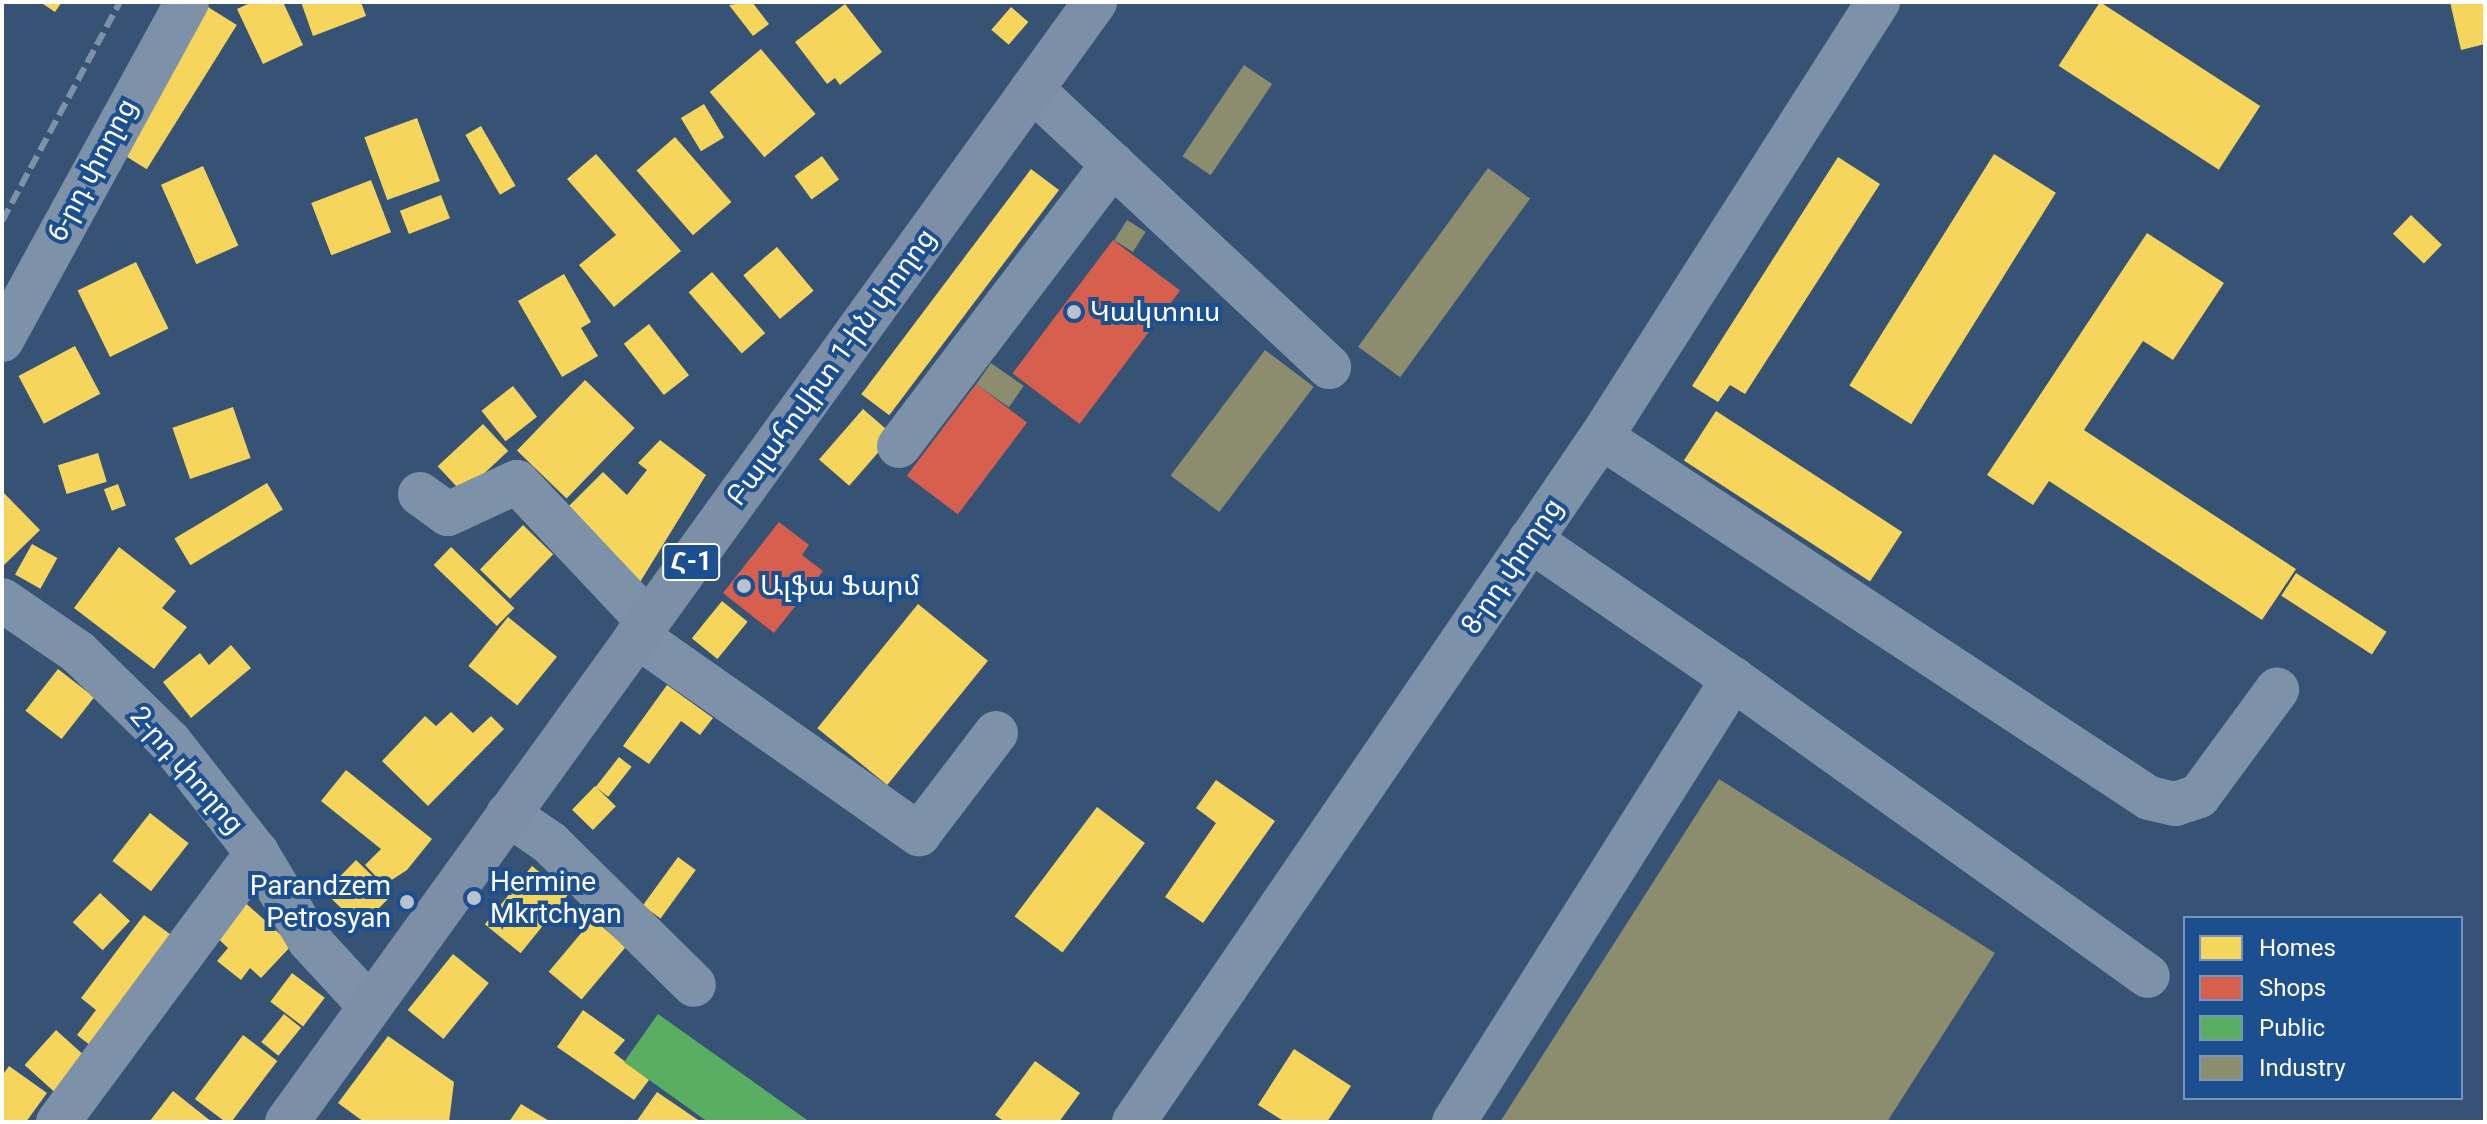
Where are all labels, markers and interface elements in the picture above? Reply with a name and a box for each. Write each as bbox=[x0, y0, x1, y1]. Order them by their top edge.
street label: 6-րդ փողոց bbox=[40, 93, 144, 247]
street label: Բալահովիտ 1-ին փողոց bbox=[719, 222, 943, 512]
place label: Կակտուս bbox=[1090, 295, 1220, 329]
marker: Կակտուս bbox=[1065, 303, 1083, 321]
street label: 8-րդ փողոց bbox=[1454, 491, 1570, 641]
road number: Հ-1 bbox=[661, 540, 721, 584]
place label: Ալֆա Ֆարմ bbox=[760, 569, 920, 603]
marker: Ալֆա Ֆարմ bbox=[735, 577, 753, 595]
street label: 2-րդ փողոց bbox=[123, 700, 251, 840]
place label: Hermine Mkrtchyan bbox=[490, 865, 622, 931]
place label: Parandzem Petrosyan bbox=[250, 869, 391, 935]
marker: Hermine Mkrtchyan bbox=[465, 889, 483, 907]
marker: Parandzem Petrosyan bbox=[398, 893, 416, 911]
legend bbox=[2183, 916, 2463, 1100]
text: Homes bbox=[2259, 934, 2336, 962]
text: Shops bbox=[2259, 974, 2326, 1002]
text: Public bbox=[2259, 1014, 2325, 1042]
text: Industry bbox=[2259, 1054, 2345, 1082]

